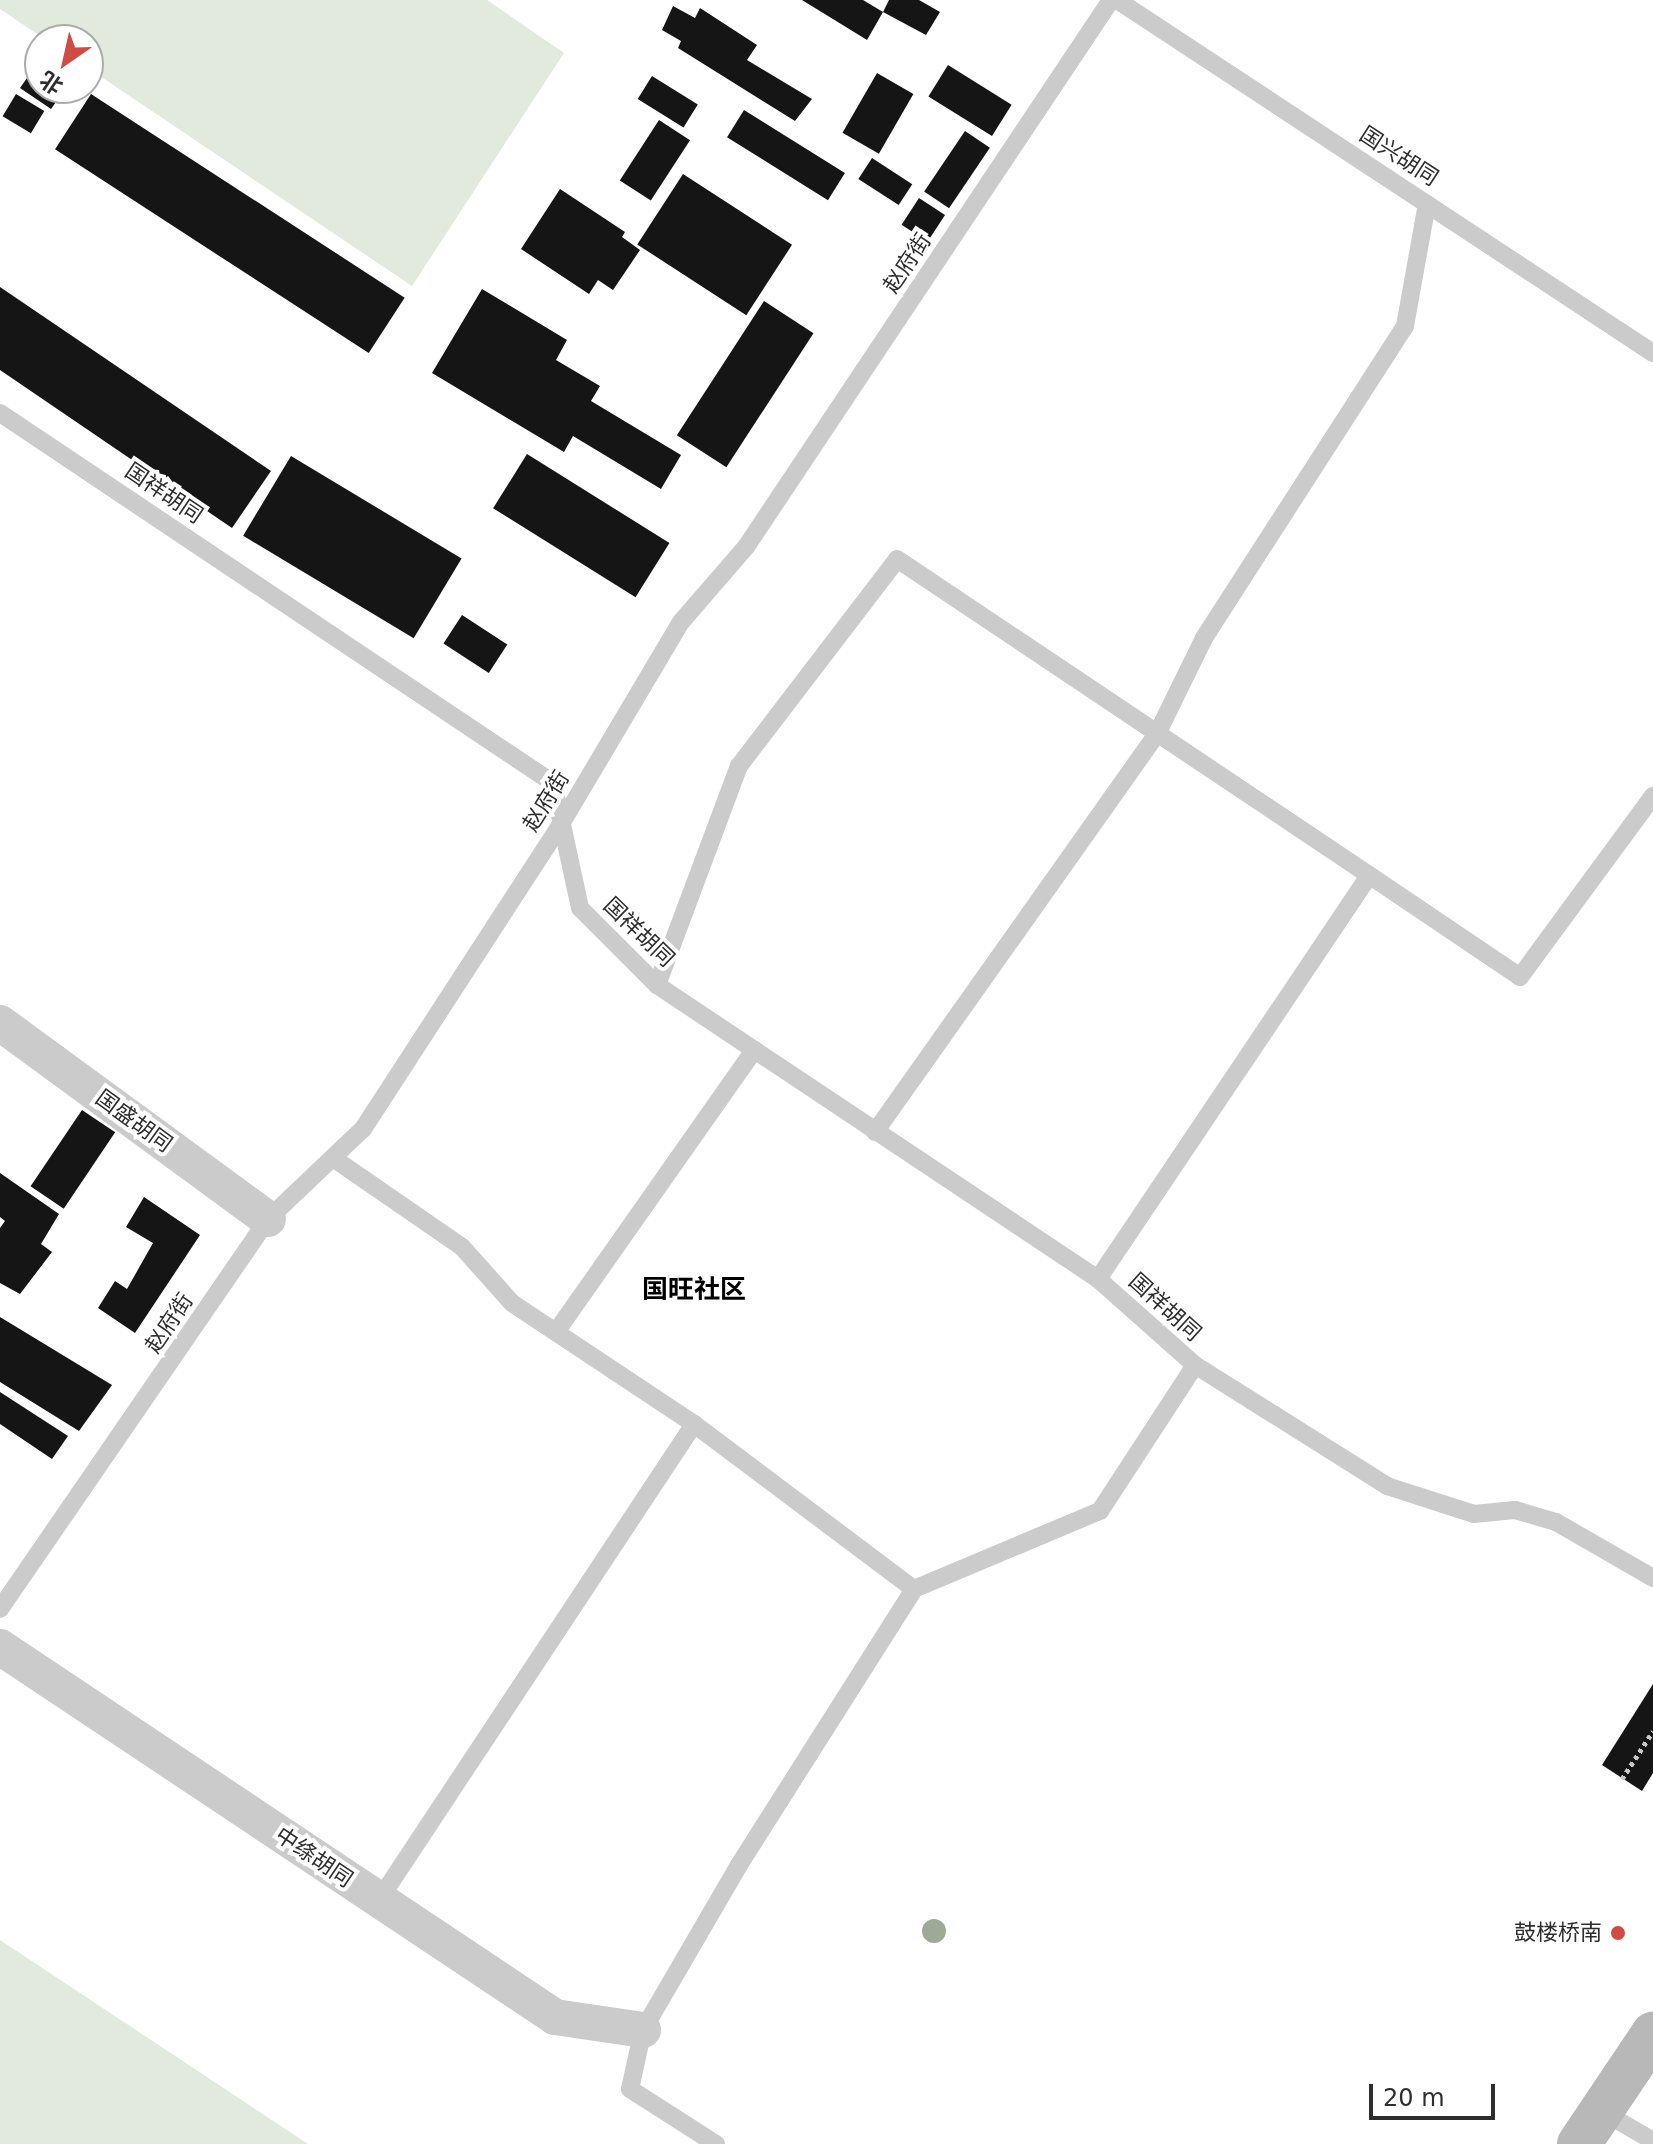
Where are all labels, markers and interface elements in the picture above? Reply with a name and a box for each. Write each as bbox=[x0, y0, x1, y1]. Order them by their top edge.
north arrow bbox=[24, 24, 104, 104]
text: 北 bbox=[35, 66, 68, 99]
street label: 国兴胡同 bbox=[1355, 121, 1443, 191]
street label: 赵府街 bbox=[878, 228, 936, 298]
street label: 国祥胡同 bbox=[120, 457, 208, 529]
street label: 赵府街 bbox=[517, 766, 575, 836]
street label: 国祥胡同 bbox=[598, 892, 680, 972]
street label: 国盛胡同 bbox=[91, 1084, 177, 1158]
street label: 国祥胡同 bbox=[1123, 1268, 1207, 1346]
district label: 国旺社区 bbox=[642, 1274, 746, 1306]
street label: 赵府街 bbox=[140, 1288, 198, 1358]
street label: 中绦胡同 bbox=[270, 1821, 358, 1893]
place label: 鼓楼桥南 bbox=[1514, 1920, 1602, 1946]
marker: 鼓楼桥南 bbox=[1609, 1924, 1627, 1942]
scale bar bbox=[1373, 2068, 1499, 2118]
text: 20 m bbox=[1383, 2084, 1445, 2112]

